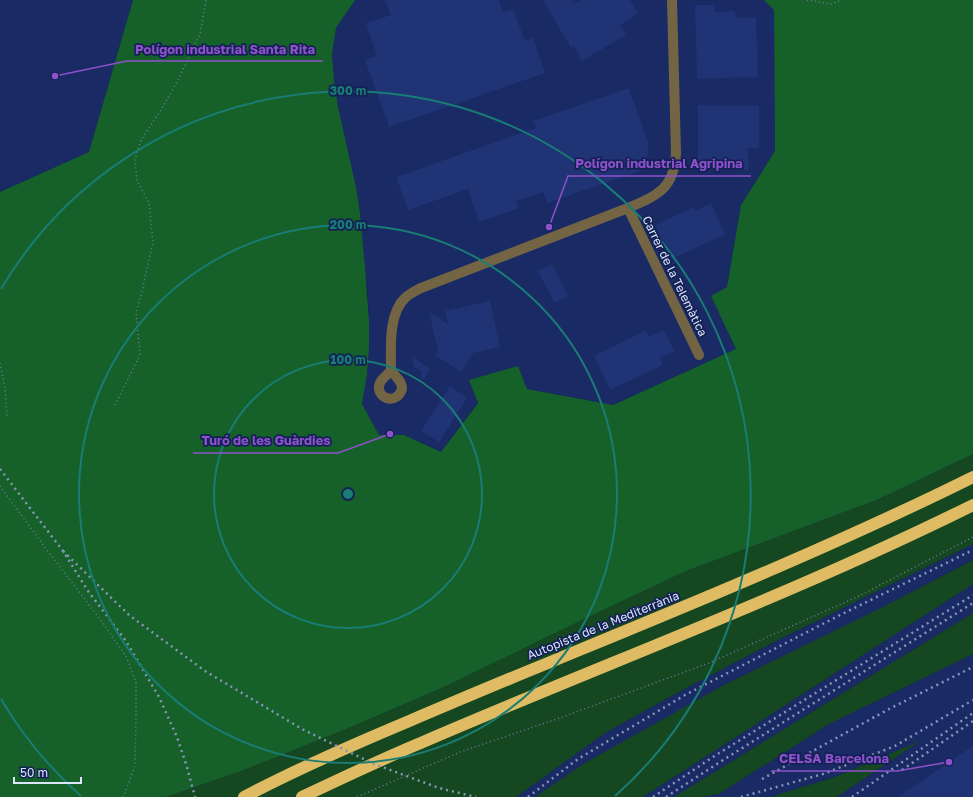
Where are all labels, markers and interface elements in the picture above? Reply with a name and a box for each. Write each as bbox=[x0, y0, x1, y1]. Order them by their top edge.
callout: Polígon industrial Santa Rita bbox=[127, 36, 323, 61]
text: Polígon industrial Santa Rita bbox=[135, 41, 315, 57]
text: 300 m bbox=[330, 83, 366, 98]
callout: Polígon industrial Agripina bbox=[568, 151, 751, 176]
text: Polígon industrial Agripina bbox=[575, 155, 743, 171]
street label: Carrer de la Telemàtica bbox=[639, 213, 711, 339]
text: 200 m bbox=[330, 217, 366, 232]
text: 100 m bbox=[330, 352, 366, 367]
callout: Turó de les Guàrdies bbox=[193, 428, 338, 453]
text: Turó de les Guàrdies bbox=[201, 432, 331, 448]
centre of rings bbox=[341, 487, 355, 501]
street label: Autopista de la Mediterrània bbox=[525, 588, 681, 662]
callout: CELSA Barcelona bbox=[771, 746, 897, 771]
text: CELSA Barcelona bbox=[779, 750, 889, 766]
scale bar bbox=[14, 759, 81, 785]
text: 50 m bbox=[20, 765, 48, 780]

